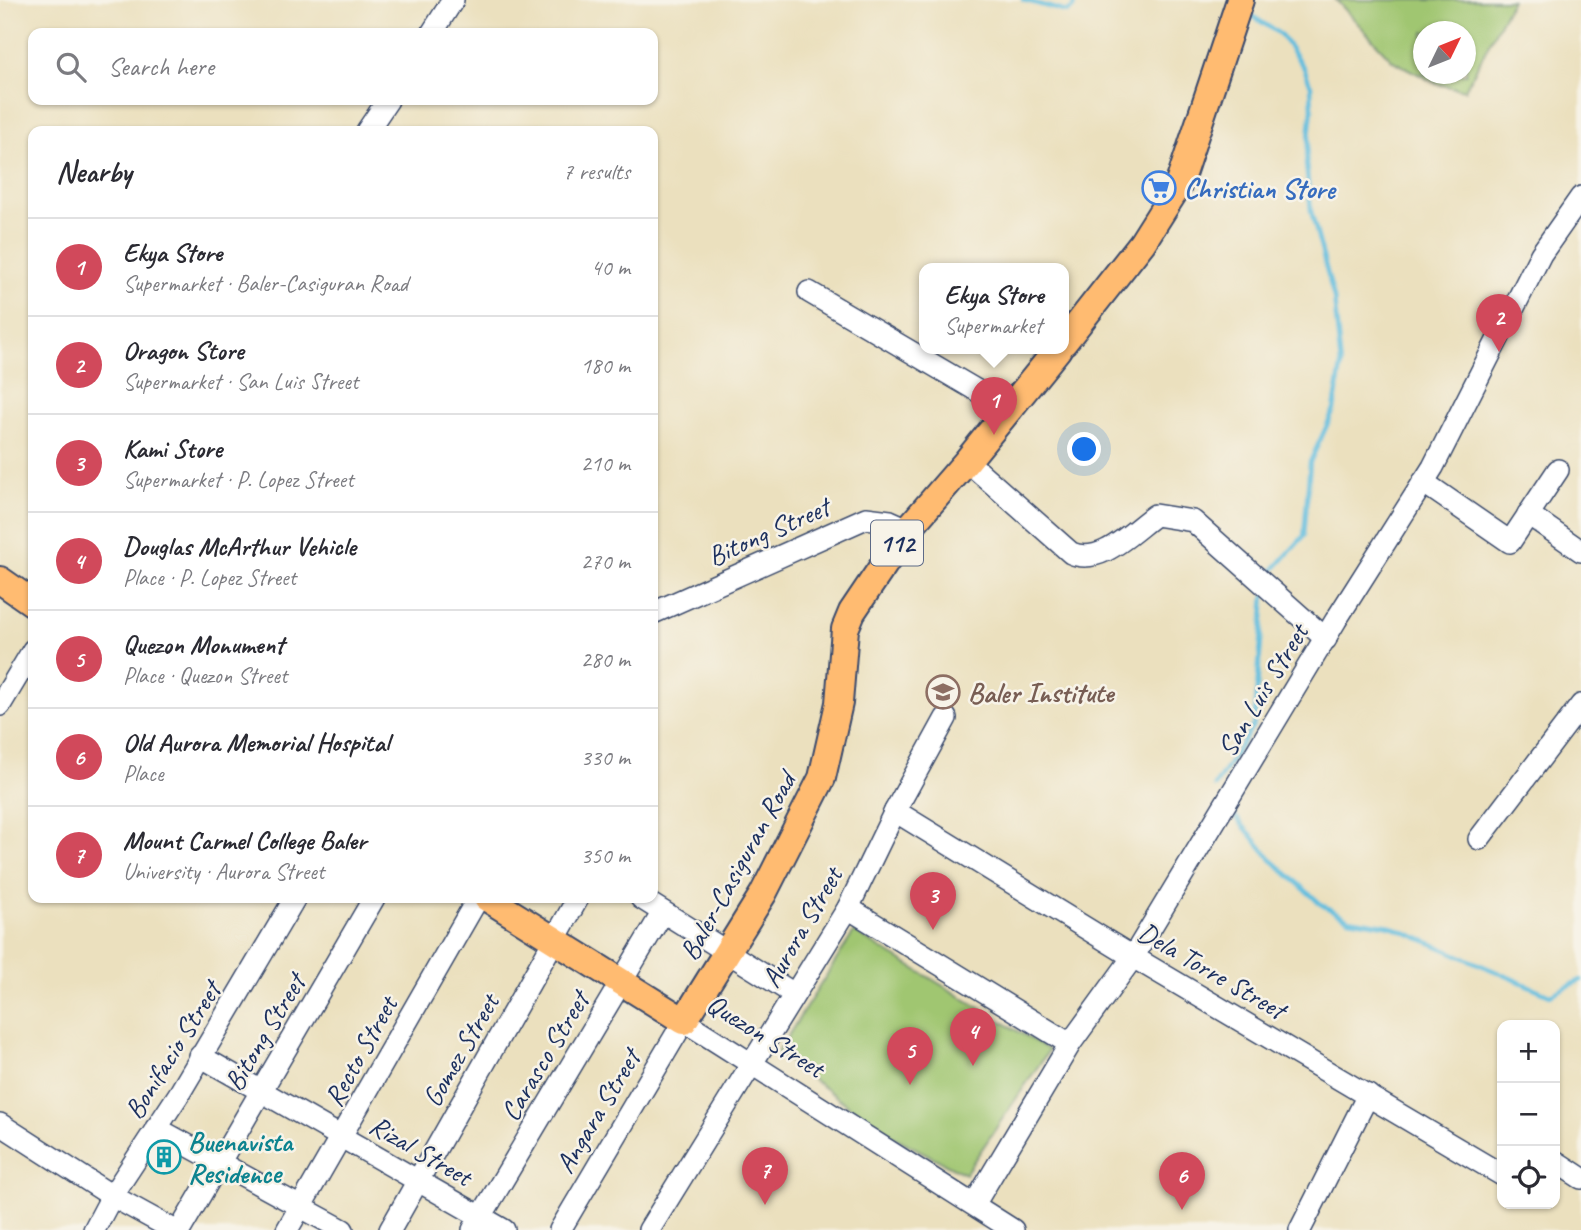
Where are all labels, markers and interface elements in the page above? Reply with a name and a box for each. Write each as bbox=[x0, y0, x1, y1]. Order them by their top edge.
north arrow bbox=[1413, 21, 1476, 84]
search box bbox=[28, 28, 658, 105]
icon: search bbox=[52, 48, 90, 86]
text: Search here bbox=[108, 50, 214, 83]
text: Nearby bbox=[56, 153, 132, 191]
text: 7 results bbox=[563, 157, 630, 186]
supermarket icon: Christian Store bbox=[1140, 169, 1178, 207]
place label: Christian Store bbox=[1184, 171, 1337, 206]
text: Ekya Store bbox=[123, 236, 222, 269]
text: 1 bbox=[74, 253, 84, 282]
text: 40 m bbox=[591, 253, 630, 282]
popup bbox=[919, 263, 1069, 354]
text: Supermarket · Baler-Casiguran Road bbox=[123, 269, 408, 298]
text: Ekya Store bbox=[944, 278, 1044, 311]
pin: 2 bbox=[1476, 294, 1522, 352]
text: Supermarket bbox=[944, 311, 1042, 340]
text: Oragon Store bbox=[123, 334, 244, 367]
text: 2 bbox=[74, 351, 84, 380]
text: 180 m bbox=[581, 351, 630, 380]
text: Supermarket · San Luis Street bbox=[123, 367, 358, 396]
pin: 1 bbox=[971, 377, 1017, 435]
text: Kami Store bbox=[123, 432, 222, 465]
your location bbox=[1067, 432, 1101, 466]
text: 3 bbox=[74, 449, 84, 478]
text: 210 m bbox=[581, 449, 630, 478]
text: Supermarket · P. Lopez Street bbox=[123, 465, 354, 494]
street label: Bitong Street bbox=[702, 488, 838, 574]
road number: 112 bbox=[871, 520, 923, 566]
text: Douglas McArthur Vehicle bbox=[123, 530, 356, 563]
text: 4 bbox=[74, 547, 84, 576]
text: 270 m bbox=[581, 547, 630, 576]
text: Place · P. Lopez Street bbox=[123, 563, 296, 592]
street label: San Luis Street bbox=[1209, 615, 1317, 763]
text: Quezon Monument bbox=[123, 628, 284, 661]
text: 5 bbox=[74, 645, 84, 674]
text: 280 m bbox=[581, 645, 630, 674]
text: Place · Quezon Street bbox=[123, 661, 287, 690]
school or university icon: Baler Institute bbox=[924, 673, 962, 711]
place label: Baler Institute bbox=[968, 675, 1116, 710]
text: Old Aurora Memorial Hospital bbox=[123, 726, 389, 759]
text: 6 bbox=[74, 743, 84, 772]
text: 330 m bbox=[581, 743, 630, 772]
text: Place bbox=[123, 759, 163, 788]
street label: Baler-Casiguran Road bbox=[671, 763, 805, 966]
text: Mount Carmel College Baler bbox=[123, 824, 366, 857]
text: 7 bbox=[74, 841, 84, 870]
text: 350 m bbox=[581, 841, 630, 870]
text: University · Aurora Street bbox=[123, 857, 324, 886]
street label: Aurora Street bbox=[753, 859, 851, 994]
pin: 3 bbox=[910, 872, 956, 930]
street label: Dela Torre Street bbox=[1132, 914, 1295, 1029]
street label: Bitong Street bbox=[216, 965, 315, 1097]
street label: Bonifacio Street bbox=[116, 972, 230, 1125]
street label: Carasco Street bbox=[492, 982, 599, 1127]
street label: Gomez Street bbox=[414, 985, 508, 1113]
street label: Quezon Street bbox=[700, 986, 833, 1087]
street label: Recto Street bbox=[316, 988, 406, 1112]
pin: 4 bbox=[950, 1008, 996, 1066]
map controls bbox=[1497, 1020, 1560, 1209]
button: + bbox=[1497, 1020, 1560, 1083]
pin: 5 bbox=[887, 1027, 933, 1085]
street label: Angara Street bbox=[547, 1040, 650, 1179]
button: − bbox=[1497, 1083, 1560, 1146]
street label: Rizal Street bbox=[363, 1107, 480, 1195]
place label: Buenavista Residence bbox=[188, 1124, 295, 1191]
building icon: Buenavista Residence bbox=[145, 1138, 183, 1176]
button: locate bbox=[1497, 1146, 1560, 1209]
pin: 7 bbox=[742, 1147, 788, 1205]
pin: 6 bbox=[1159, 1152, 1205, 1210]

